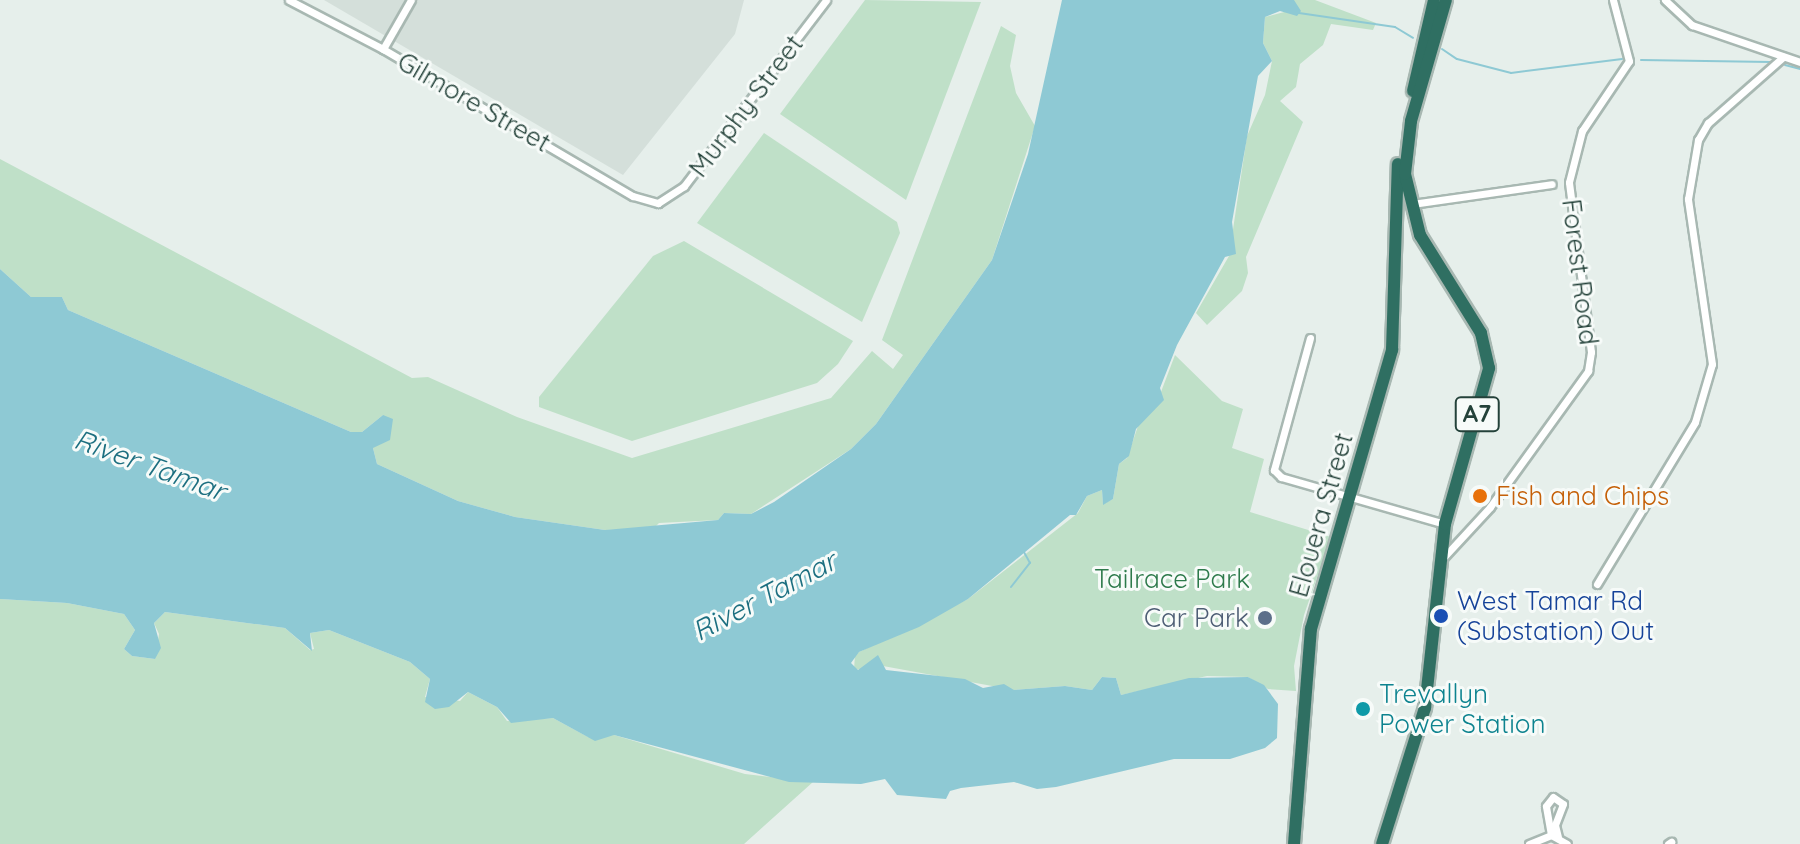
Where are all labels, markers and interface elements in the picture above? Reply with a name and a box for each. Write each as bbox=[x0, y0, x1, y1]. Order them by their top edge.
street label: Murphy Street bbox=[683, 29, 809, 183]
street label: Gilmore Street bbox=[392, 46, 556, 158]
street label: Forest Road bbox=[1556, 197, 1604, 347]
road number: A7 bbox=[1453, 394, 1501, 434]
water label: River Tamar bbox=[70, 422, 230, 508]
street label: Elouera Street bbox=[1283, 429, 1359, 601]
place label: Fish and Chips bbox=[1496, 480, 1669, 512]
marker: Fish and Chips bbox=[1471, 487, 1489, 505]
water label: River Tamar bbox=[686, 544, 842, 648]
park label: Tailrace Park bbox=[1094, 563, 1250, 595]
place label: West Tamar Rd (Substation) Out bbox=[1457, 585, 1654, 646]
place label: Car Park bbox=[1144, 602, 1249, 634]
marker: West Tamar Rd (Substation) Out bbox=[1432, 607, 1450, 625]
marker: Car Park bbox=[1256, 609, 1274, 627]
place label: Trevallyn Power Station bbox=[1379, 678, 1546, 740]
marker: Trevallyn Power Station bbox=[1354, 700, 1372, 718]

